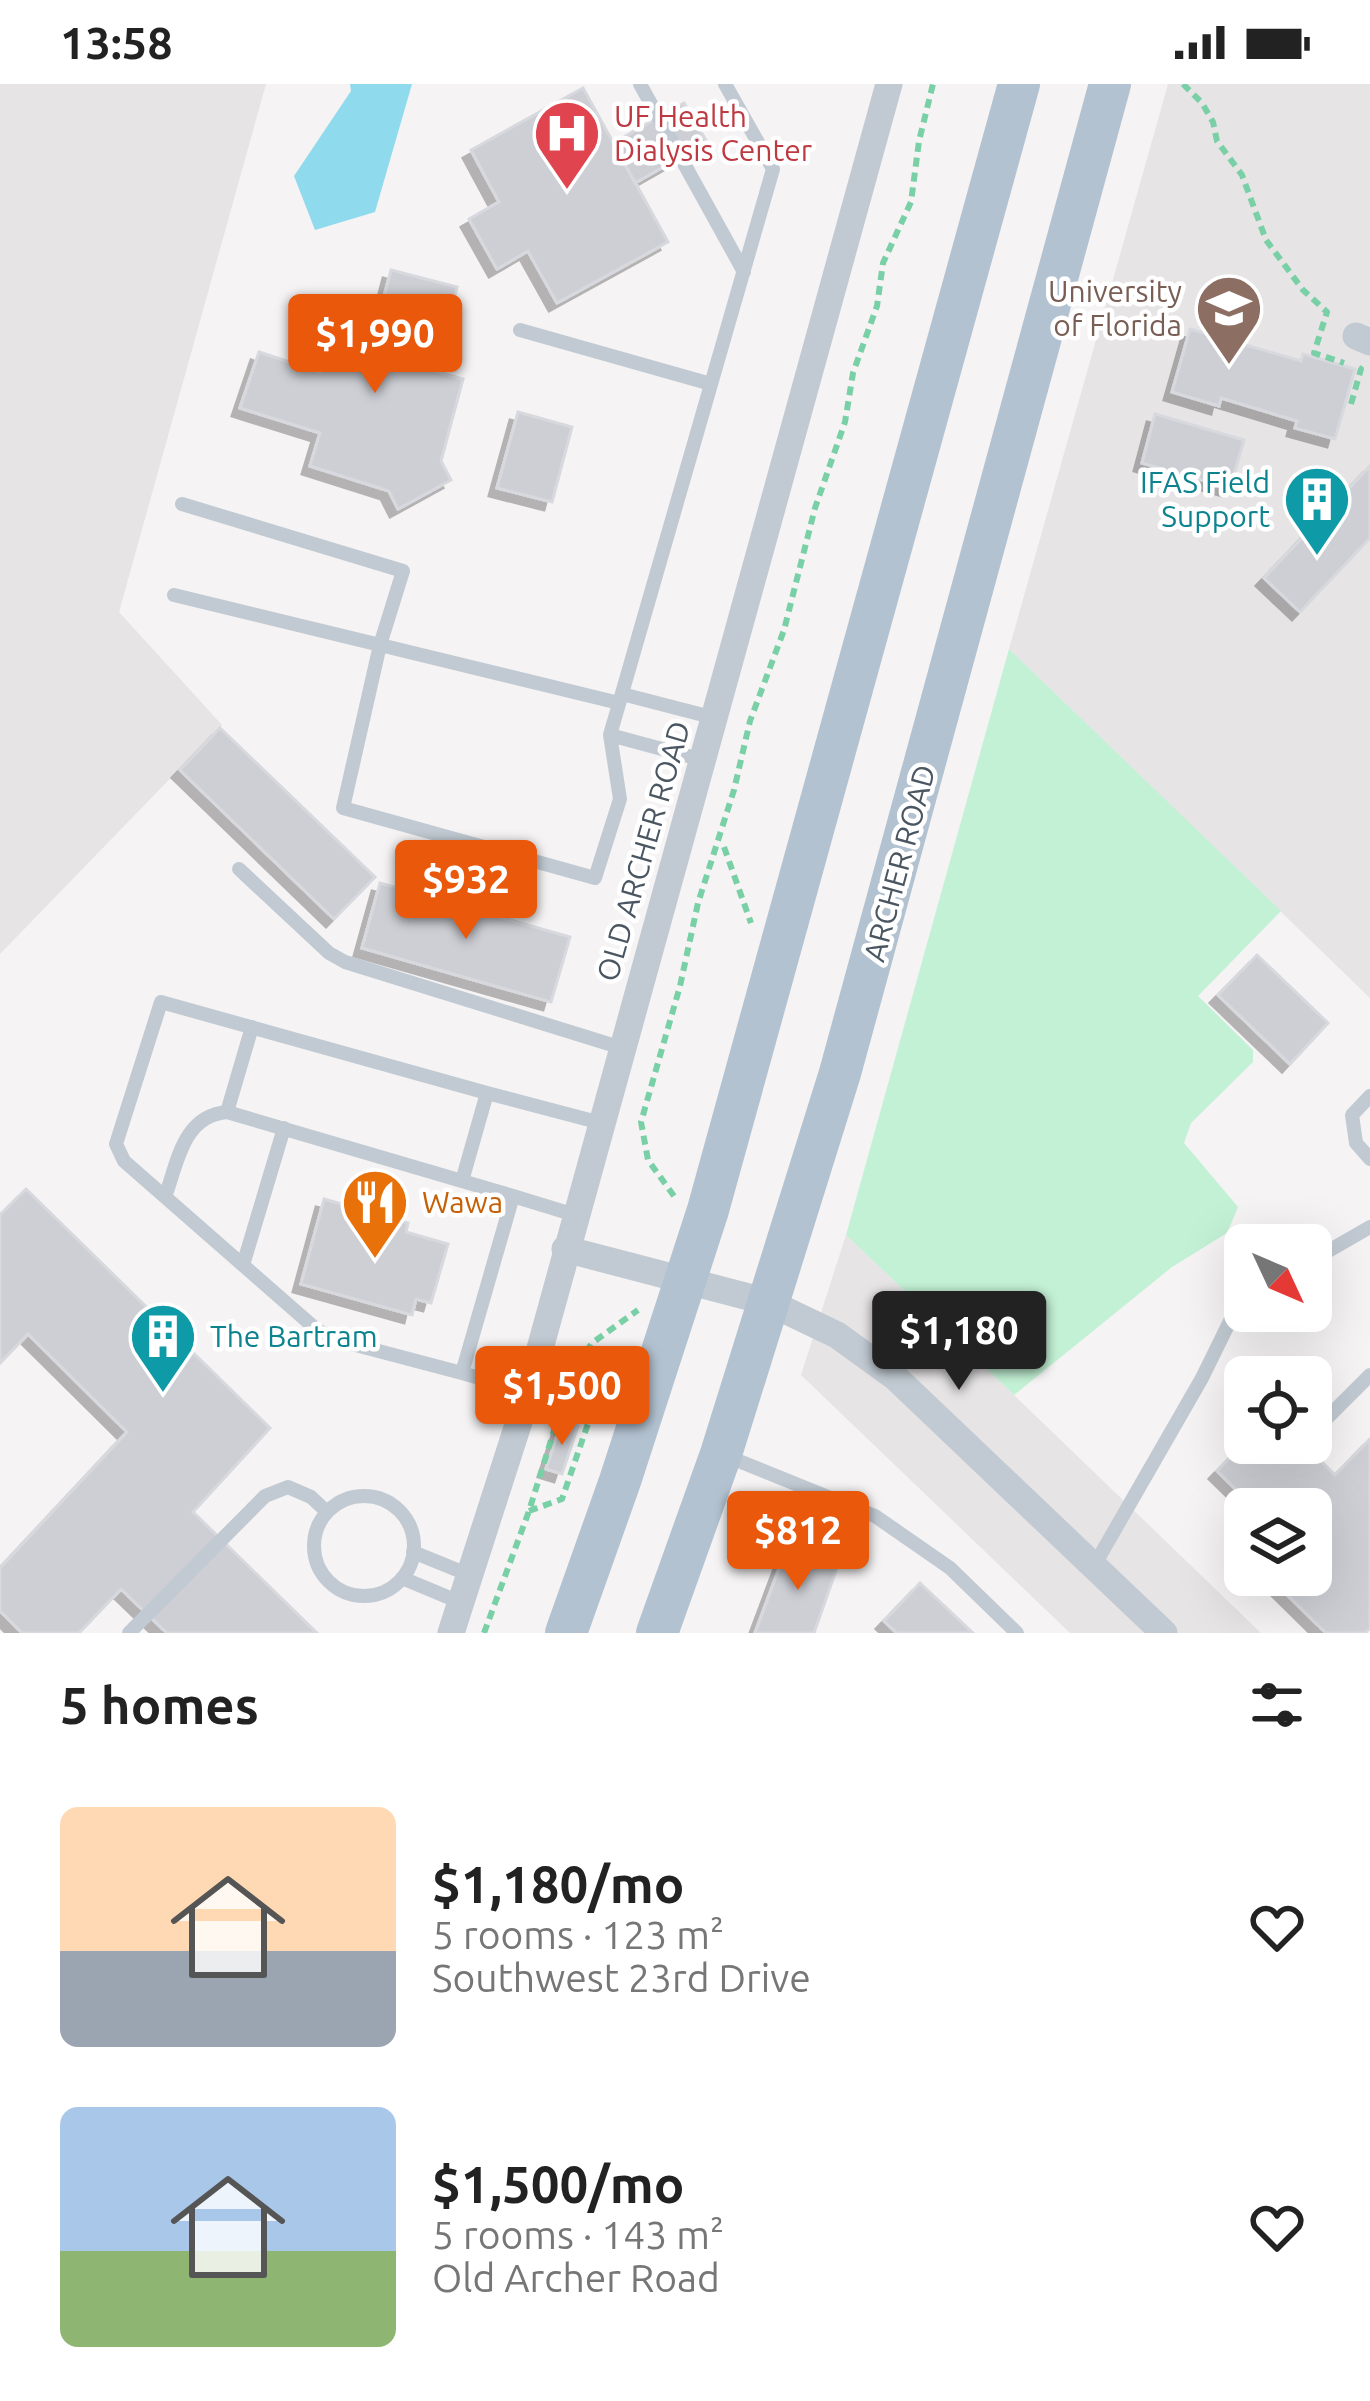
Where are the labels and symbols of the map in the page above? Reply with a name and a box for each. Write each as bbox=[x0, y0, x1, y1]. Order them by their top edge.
hospital icon: UF Health Dialysis Center bbox=[532, 98, 602, 192]
place label: UF Health Dialysis Center bbox=[614, 99, 813, 167]
school or university icon: University of Florida bbox=[1194, 273, 1264, 367]
place label: University of Florida bbox=[1048, 274, 1182, 342]
pin: $1,990 bbox=[277, 294, 473, 396]
building icon: IFAS Field Support bbox=[1282, 464, 1352, 558]
place label: IFAS Field Support bbox=[1140, 465, 1270, 533]
street label: OLD ARCHER ROAD bbox=[590, 717, 696, 985]
street label: ARCHER ROAD bbox=[856, 761, 942, 965]
pin: $932 bbox=[395, 840, 537, 942]
restaurant icon: Wawa bbox=[340, 1167, 410, 1261]
place label: Wawa bbox=[422, 1185, 503, 1219]
north arrow bbox=[1224, 1224, 1332, 1332]
pin: $1,180 bbox=[861, 1291, 1057, 1393]
building icon: The Bartram bbox=[128, 1301, 198, 1395]
place label: The Bartram bbox=[210, 1319, 378, 1353]
pin: $1,500 bbox=[464, 1346, 660, 1448]
pin: $812 bbox=[727, 1491, 869, 1593]

